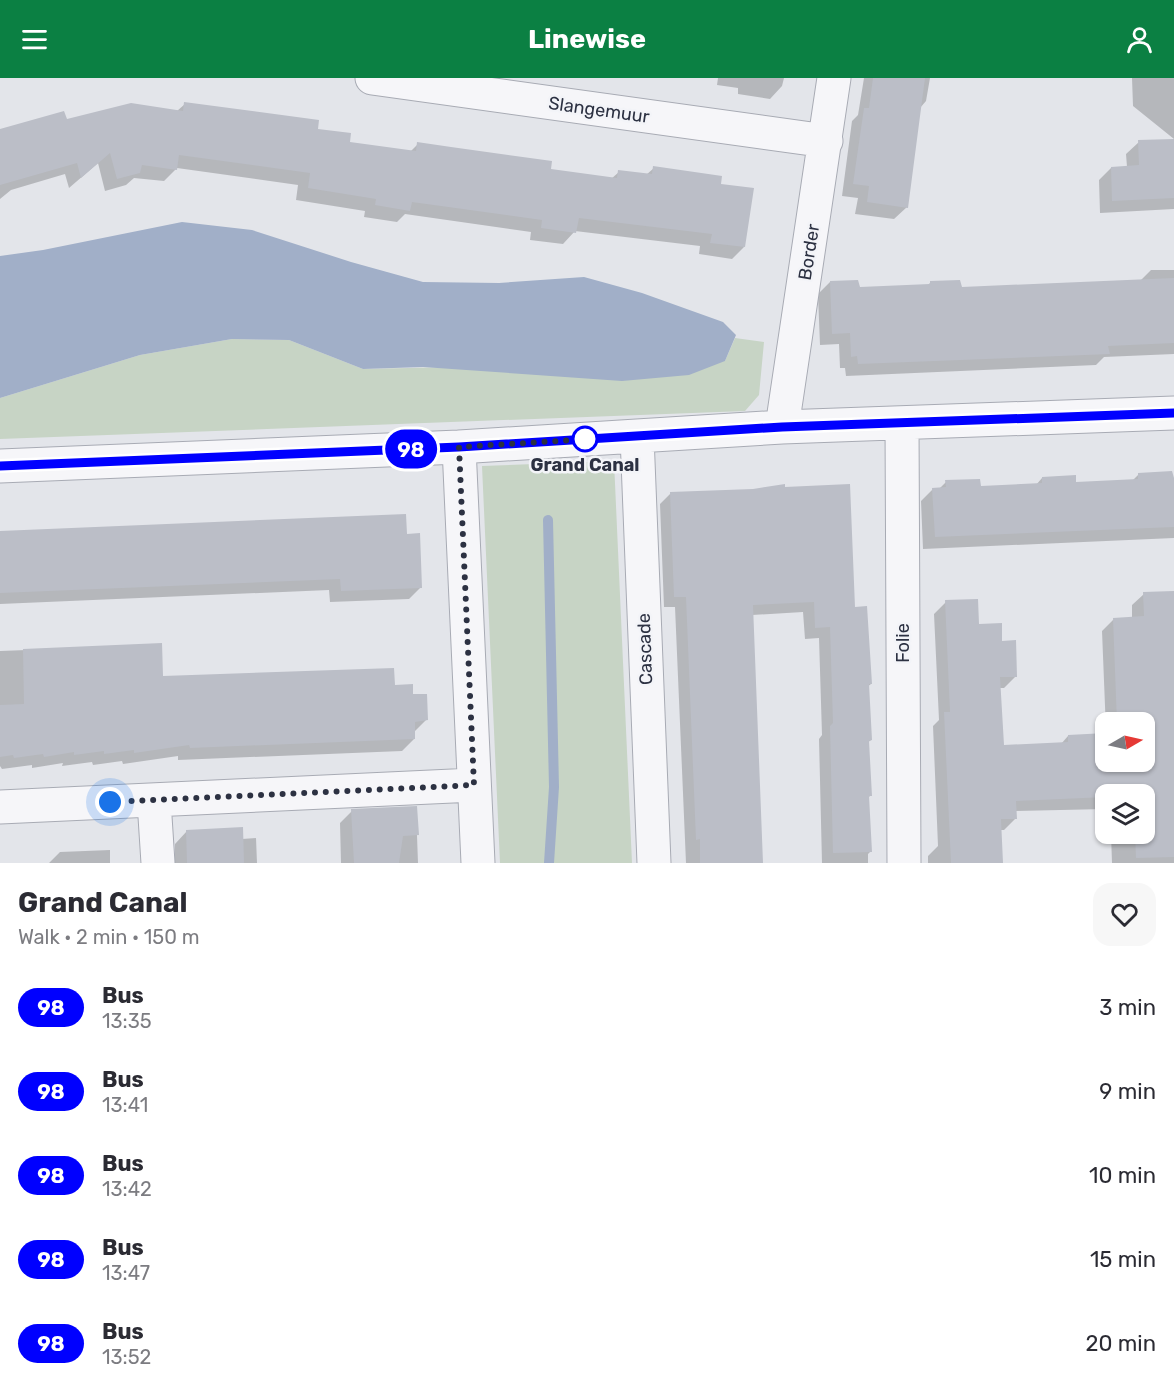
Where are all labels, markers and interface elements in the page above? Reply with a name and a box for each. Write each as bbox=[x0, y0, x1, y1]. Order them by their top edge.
icon: menu bbox=[18, 23, 51, 56]
text: Linewise bbox=[528, 23, 646, 55]
icon: person bbox=[1123, 23, 1156, 56]
street label: Slangemuur bbox=[547, 92, 651, 128]
street label: Border bbox=[794, 222, 824, 282]
marker: Grand Canal bbox=[572, 426, 598, 452]
line badge: 98 bbox=[384, 430, 438, 469]
text: 98 bbox=[397, 437, 425, 462]
place label: Grand Canal bbox=[531, 454, 639, 476]
street label: Cascade bbox=[633, 613, 657, 685]
street label: Folie bbox=[892, 623, 914, 663]
north arrow bbox=[1095, 712, 1155, 772]
map controls bbox=[1095, 712, 1155, 844]
button: layers bbox=[1095, 784, 1155, 844]
your location bbox=[95, 787, 125, 817]
button: heart bbox=[1093, 883, 1156, 946]
text: Grand Canal bbox=[18, 886, 188, 919]
text: Walk · 2 min · 150 m bbox=[18, 925, 200, 949]
text: Bus bbox=[102, 982, 144, 1009]
text: 3 min bbox=[1099, 994, 1156, 1021]
text: 98 bbox=[37, 995, 65, 1020]
text: 13:35 bbox=[102, 1009, 152, 1033]
text: Bus bbox=[102, 1066, 144, 1093]
text: 9 min bbox=[1099, 1078, 1156, 1105]
text: 98 bbox=[37, 1079, 65, 1104]
text: 13:41 bbox=[102, 1093, 148, 1117]
text: Bus bbox=[102, 1150, 144, 1177]
text: 10 min bbox=[1089, 1162, 1156, 1189]
text: 98 bbox=[37, 1163, 65, 1188]
text: 13:42 bbox=[102, 1177, 152, 1201]
text: Bus bbox=[102, 1234, 144, 1261]
text: 15 min bbox=[1090, 1246, 1156, 1273]
text: 98 bbox=[37, 1247, 65, 1272]
text: 13:47 bbox=[102, 1261, 150, 1285]
text: Bus bbox=[102, 1318, 144, 1345]
text: 20 min bbox=[1086, 1330, 1156, 1357]
text: 98 bbox=[37, 1331, 65, 1356]
text: 13:52 bbox=[102, 1345, 151, 1369]

